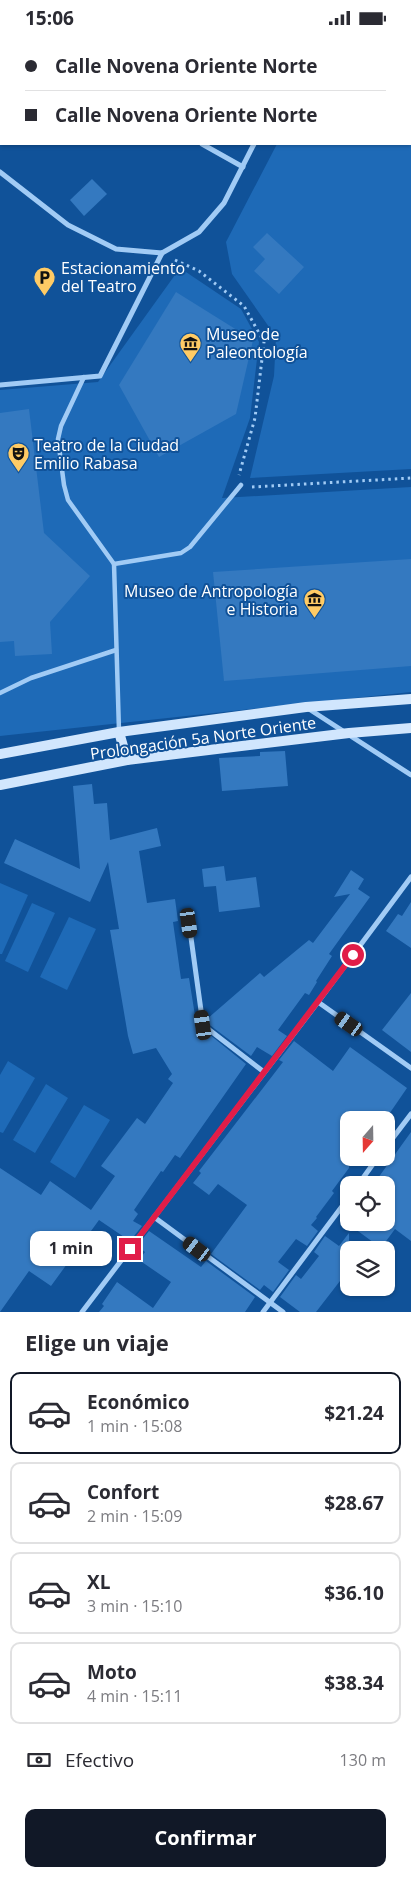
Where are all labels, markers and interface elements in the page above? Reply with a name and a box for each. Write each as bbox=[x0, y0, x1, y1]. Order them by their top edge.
text: 15:06 bbox=[25, 5, 74, 31]
text: Calle Novena Oriente Norte bbox=[55, 53, 317, 79]
text: Calle Novena Oriente Norte bbox=[55, 102, 317, 128]
place label: Estacionamiento del Teatro bbox=[61, 257, 185, 297]
parking icon: Estacionamiento del Teatro bbox=[33, 265, 57, 296]
place label: Museo de Paleontología bbox=[206, 323, 308, 363]
museum icon: Museo de Paleontología bbox=[178, 331, 202, 362]
place label: Teatro de la Ciudad Emilio Rabasa bbox=[34, 434, 179, 474]
theatre icon: Teatro de la Ciudad Emilio Rabasa bbox=[6, 442, 30, 473]
place label: Museo de Antropología e Historia bbox=[124, 580, 298, 620]
museum icon: Museo de Antropología e Historia bbox=[302, 588, 326, 619]
street label: Prolongación 5a Norte Oriente bbox=[89, 711, 317, 765]
car bbox=[179, 907, 198, 939]
route start bbox=[342, 944, 364, 966]
car bbox=[193, 1009, 212, 1041]
car bbox=[332, 1009, 365, 1039]
north arrow bbox=[340, 1111, 395, 1166]
map controls bbox=[340, 1111, 395, 1296]
button: locate bbox=[340, 1176, 395, 1231]
callout: 1 min bbox=[30, 1231, 112, 1267]
car bbox=[180, 1234, 213, 1264]
text: 1 min bbox=[49, 1237, 93, 1259]
route end bbox=[119, 1238, 141, 1260]
button: layers bbox=[340, 1241, 395, 1296]
text: Elige un viaje bbox=[25, 1327, 169, 1357]
text: Económico bbox=[87, 1389, 189, 1415]
icon: car bbox=[27, 1391, 72, 1436]
text: $21.24 bbox=[324, 1400, 384, 1426]
text: 1 min · 15:08 bbox=[87, 1415, 182, 1437]
text: Confort bbox=[87, 1479, 159, 1505]
icon: car bbox=[27, 1481, 72, 1526]
text: $28.67 bbox=[324, 1490, 384, 1516]
text: 2 min · 15:09 bbox=[87, 1505, 182, 1527]
text: XL bbox=[87, 1569, 110, 1595]
icon: car bbox=[27, 1571, 72, 1616]
text: $36.10 bbox=[324, 1580, 384, 1606]
text: 3 min · 15:10 bbox=[87, 1595, 182, 1617]
text: Moto bbox=[87, 1659, 137, 1685]
icon: car bbox=[27, 1661, 72, 1706]
text: $38.34 bbox=[324, 1670, 384, 1696]
text: 4 min · 15:11 bbox=[87, 1685, 182, 1707]
icon: cash bbox=[25, 1746, 53, 1774]
text: Efectivo bbox=[65, 1747, 134, 1773]
text: 130 m bbox=[340, 1749, 386, 1771]
button: Confirmar bbox=[25, 1809, 386, 1867]

